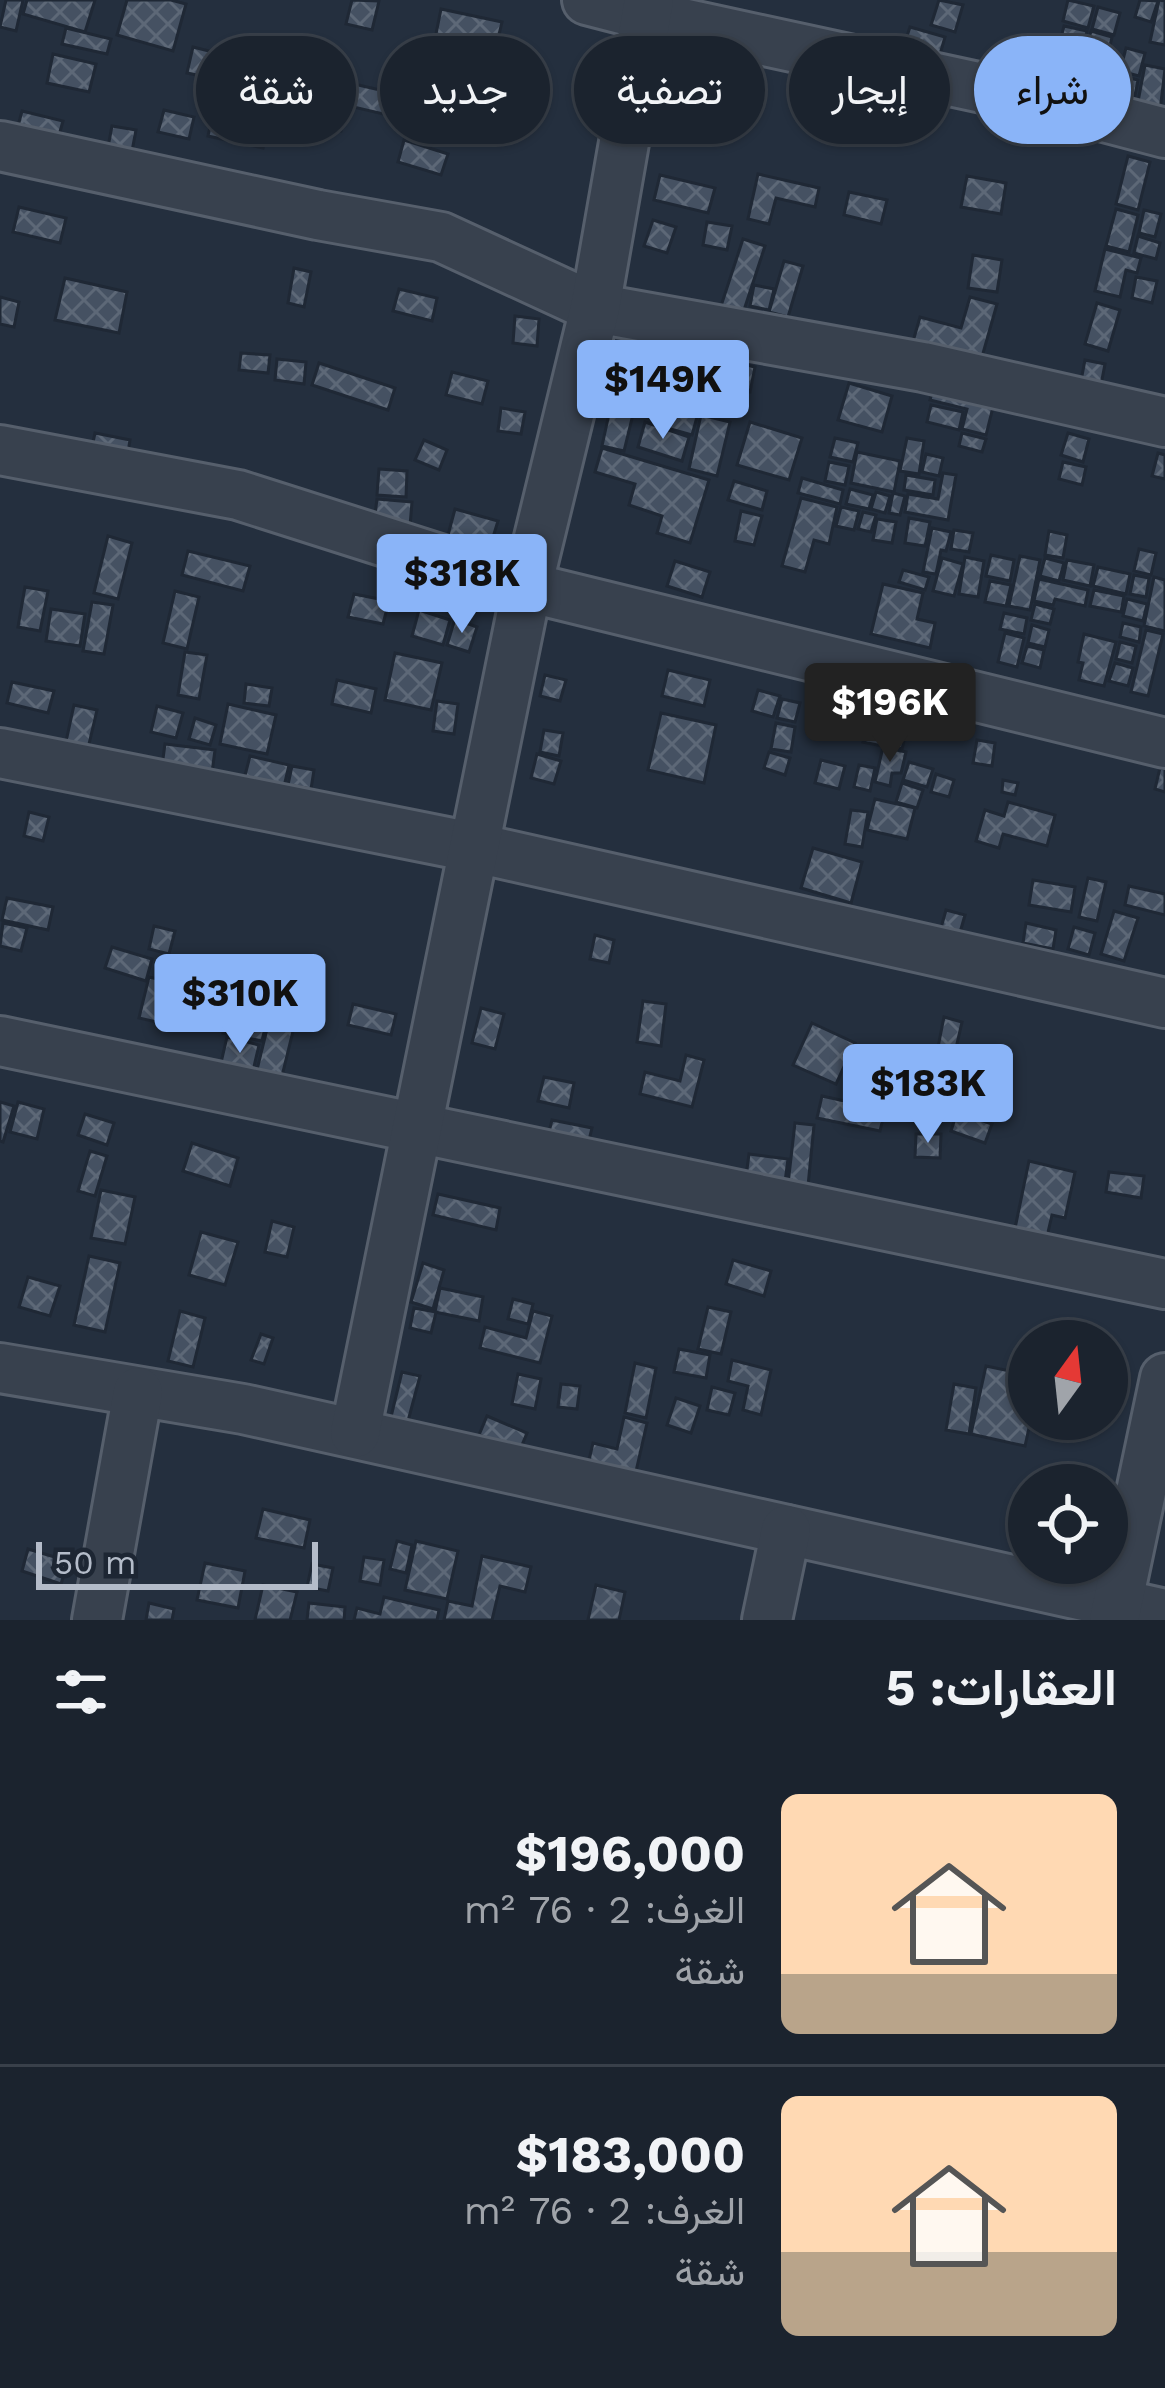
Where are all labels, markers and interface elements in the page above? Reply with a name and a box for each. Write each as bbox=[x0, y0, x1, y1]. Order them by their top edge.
chip: شقة bbox=[196, 36, 356, 144]
chip: جديد bbox=[380, 36, 550, 144]
chip: تصفية bbox=[574, 36, 765, 144]
chip: إيجار bbox=[789, 36, 950, 144]
chip: شراء bbox=[974, 36, 1131, 144]
pin: $149K bbox=[579, 340, 747, 442]
text: $149K bbox=[604, 356, 722, 401]
pin: $318K bbox=[378, 534, 546, 636]
text: $318K bbox=[404, 550, 520, 595]
pin: $196K bbox=[806, 663, 974, 765]
text: $196K bbox=[832, 679, 948, 724]
pin: $310K bbox=[156, 954, 324, 1056]
text: $310K bbox=[181, 970, 299, 1015]
pin: $183K bbox=[844, 1044, 1012, 1146]
text: $183K bbox=[870, 1060, 986, 1105]
north arrow bbox=[1008, 1320, 1128, 1440]
map controls bbox=[1008, 1320, 1128, 1584]
button: locate bbox=[1008, 1464, 1128, 1584]
scale bar bbox=[36, 1536, 318, 1589]
text: 50 m bbox=[54, 1543, 136, 1582]
text: العقارات: 5 bbox=[886, 1658, 1117, 1717]
icon: filters bbox=[48, 1659, 114, 1725]
text: $196,000 bbox=[515, 1824, 745, 1883]
icon: home bbox=[877, 1842, 1021, 1986]
text: الغرف: 2 · 76 m² bbox=[464, 1887, 745, 1932]
text: شقة bbox=[675, 1948, 745, 1993]
text: $183,000 bbox=[516, 2125, 745, 2184]
icon: home bbox=[877, 2144, 1021, 2288]
text: الغرف: 2 · 76 m² bbox=[464, 2188, 745, 2233]
text: شقة bbox=[675, 2249, 745, 2294]

